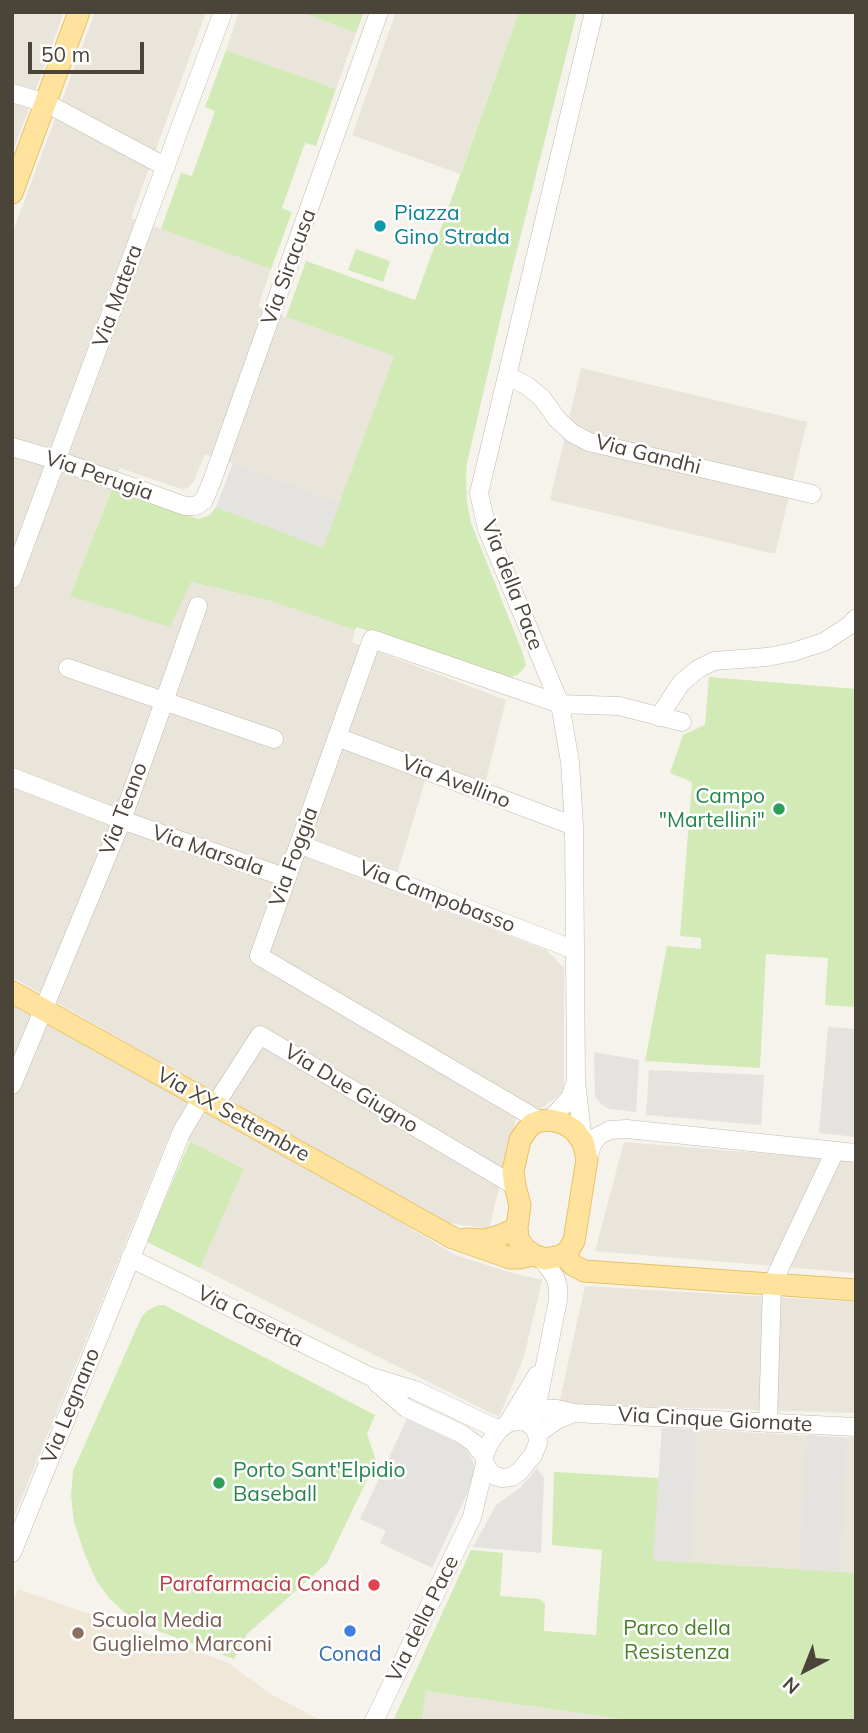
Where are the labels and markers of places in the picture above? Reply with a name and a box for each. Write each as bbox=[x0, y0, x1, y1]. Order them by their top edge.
place label: Piazza Gino Strada bbox=[394, 201, 510, 251]
marker: Piazza Gino Strada bbox=[372, 218, 388, 234]
place label: Campo "Martellini" bbox=[659, 784, 765, 834]
marker: Campo "Martellini" bbox=[771, 801, 787, 817]
place label: Porto Sant'Elpidio Baseball bbox=[233, 1458, 406, 1508]
marker: Porto Sant'Elpidio Baseball bbox=[211, 1475, 227, 1491]
place label: Parafarmacia Conad bbox=[159, 1572, 360, 1598]
marker: Parafarmacia Conad bbox=[366, 1577, 382, 1593]
place label: Scuola Media Guglielmo Marconi bbox=[92, 1608, 272, 1658]
marker: Conad bbox=[342, 1623, 358, 1639]
marker: Scuola Media Guglielmo Marconi bbox=[70, 1625, 86, 1641]
place label: Conad bbox=[318, 1642, 382, 1668]

